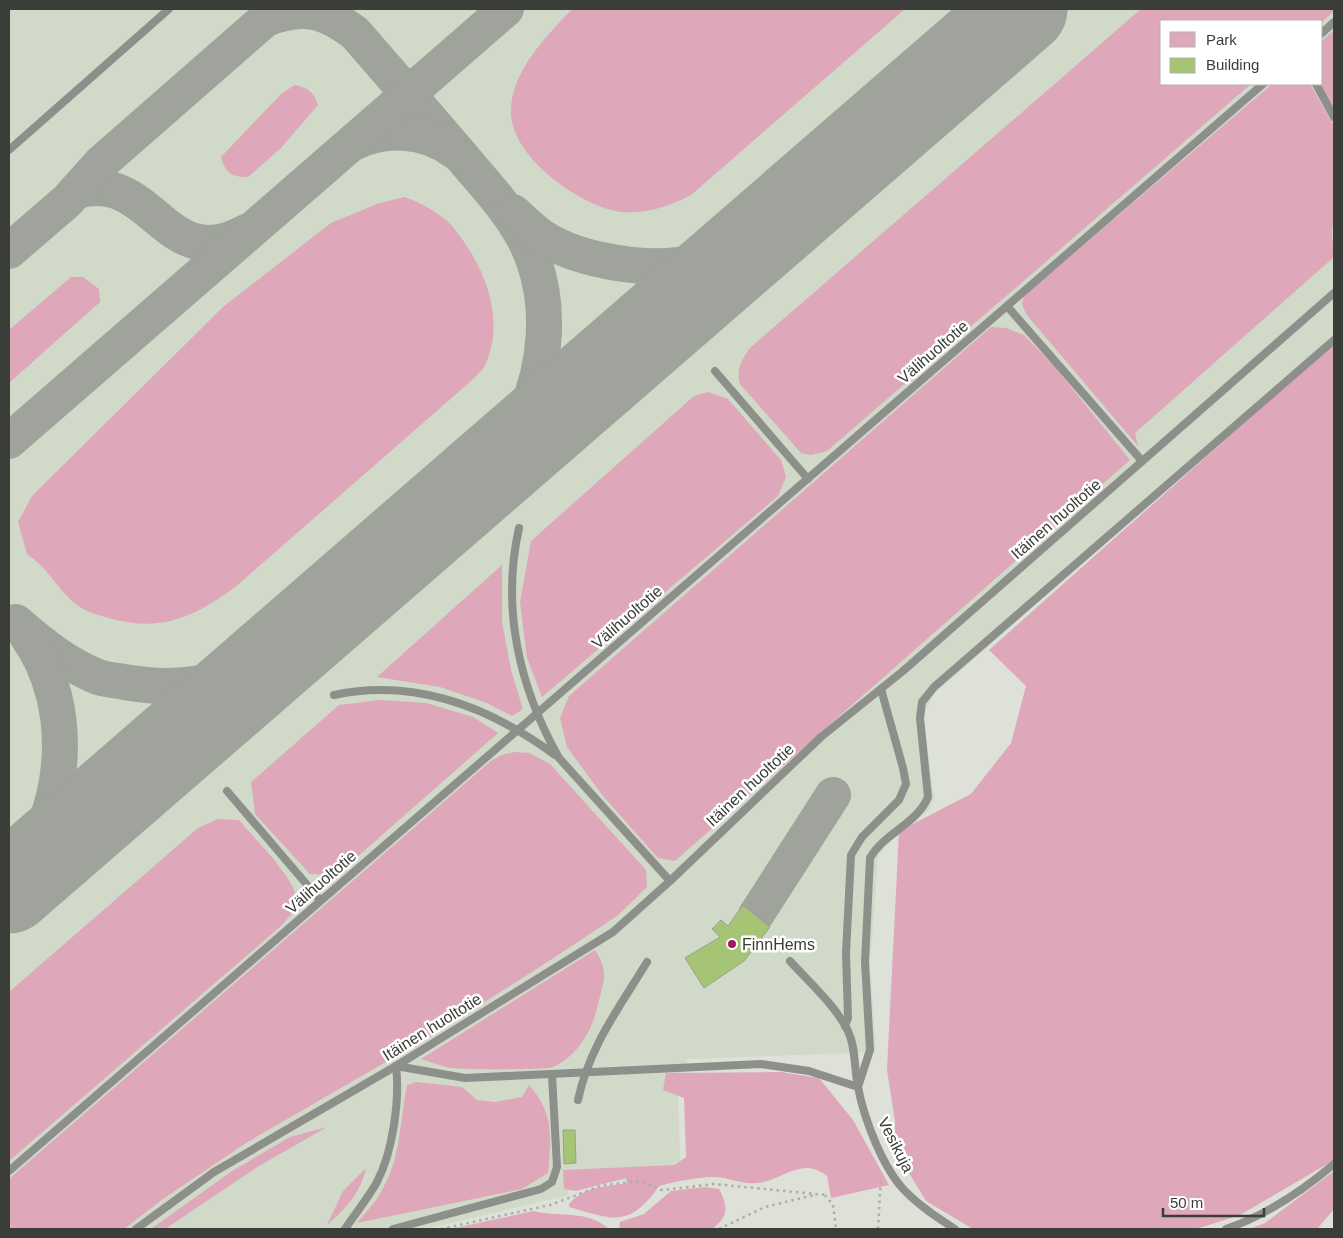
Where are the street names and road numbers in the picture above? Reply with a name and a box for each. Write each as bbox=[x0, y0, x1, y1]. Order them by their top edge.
street label: Välihuoltotie bbox=[895, 317, 972, 387]
street label: Itäinen huoltotie bbox=[1008, 475, 1104, 562]
street label: Välihuoltotie bbox=[589, 582, 666, 652]
street label: Itäinen huoltotie bbox=[703, 740, 797, 830]
street label: Välihuoltotie bbox=[283, 847, 360, 917]
street label: Itäinen huoltotie bbox=[380, 990, 484, 1064]
street label: Vesikuja bbox=[875, 1115, 917, 1175]

